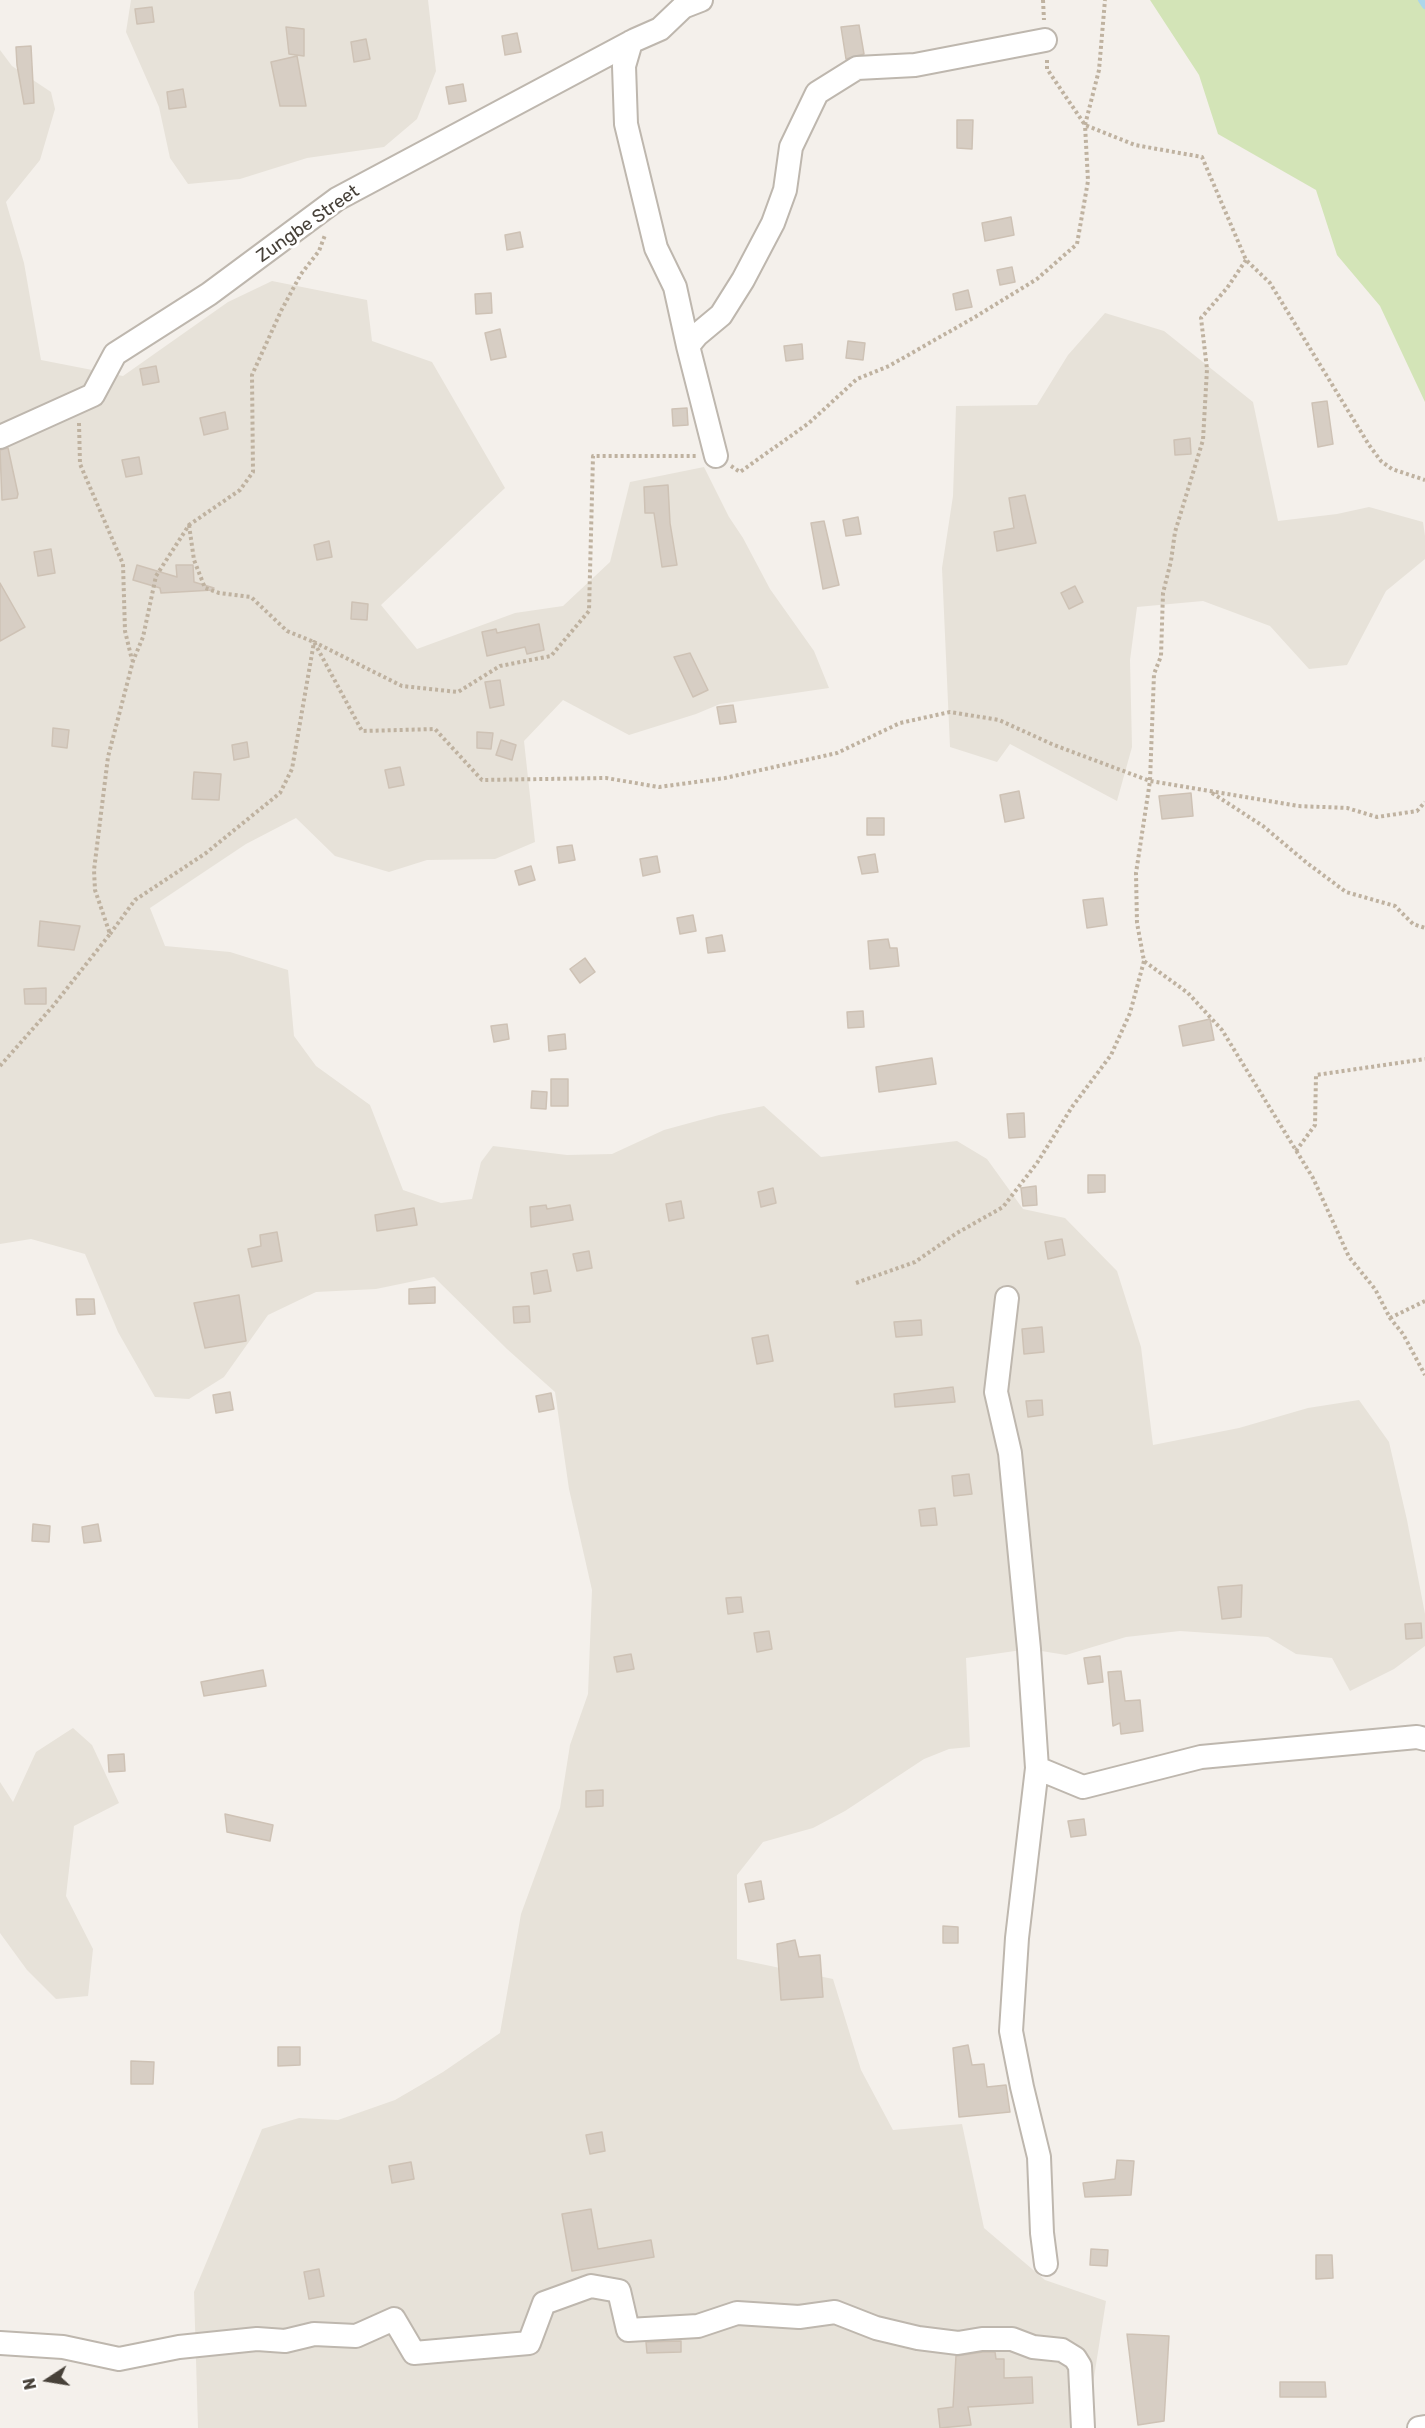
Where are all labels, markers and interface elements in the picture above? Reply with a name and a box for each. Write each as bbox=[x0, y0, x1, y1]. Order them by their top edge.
street label: Zungbe Street bbox=[253, 181, 363, 267]
north arrow bbox=[18, 2350, 78, 2410]
text: N bbox=[19, 2376, 40, 2391]

